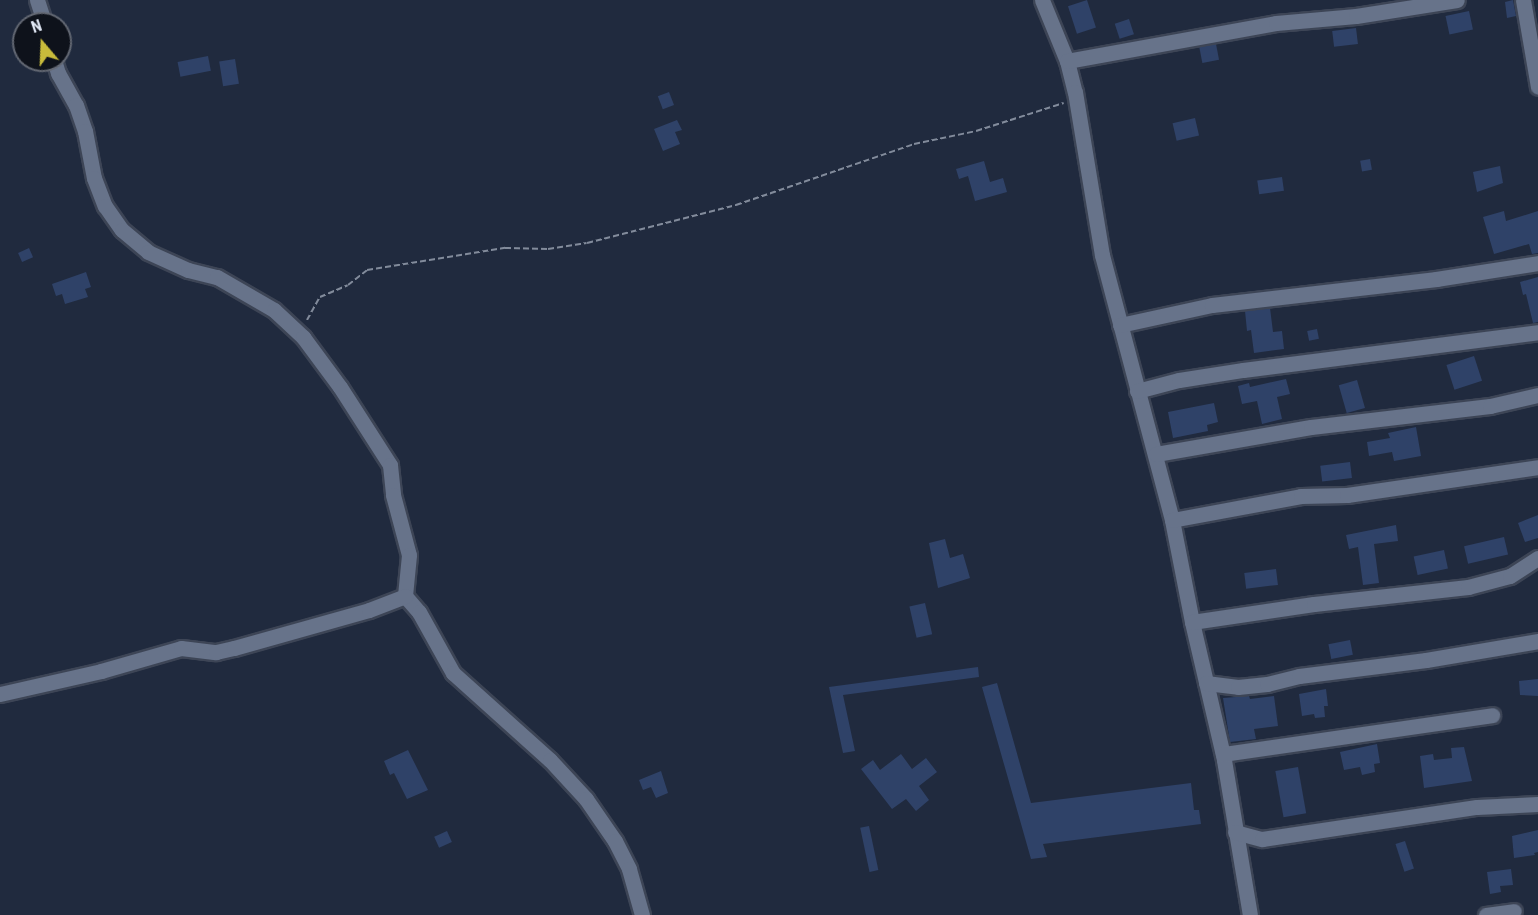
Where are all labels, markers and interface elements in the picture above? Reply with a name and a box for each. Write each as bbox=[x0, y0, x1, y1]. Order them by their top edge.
north arrow bbox=[12, 12, 72, 72]
text: N bbox=[29, 16, 44, 37]

